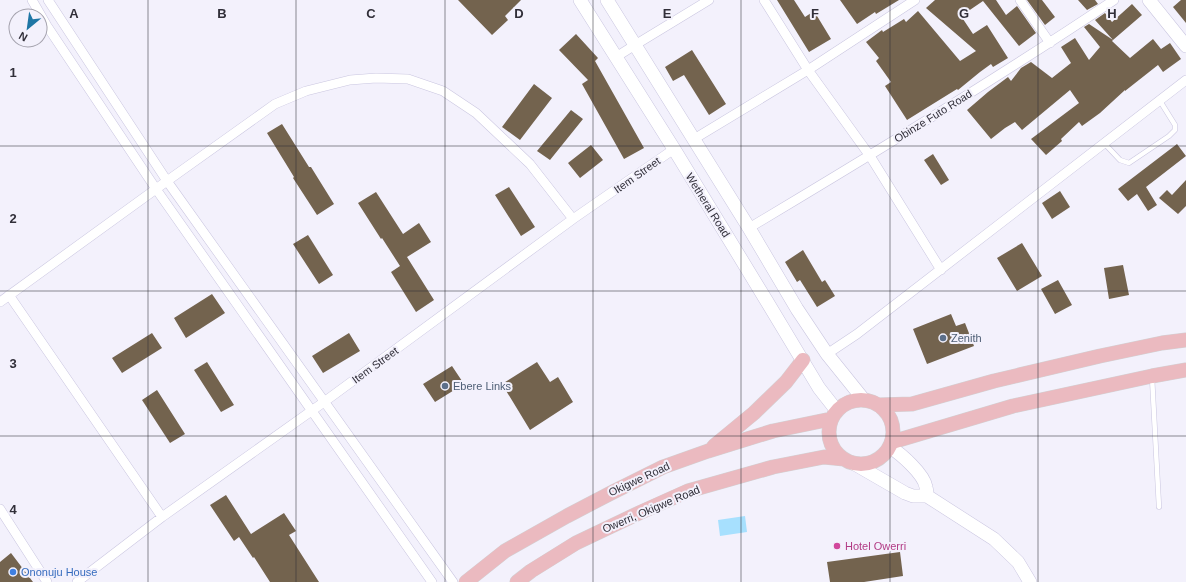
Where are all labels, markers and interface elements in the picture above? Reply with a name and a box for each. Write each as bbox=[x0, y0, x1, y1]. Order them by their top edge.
text: A bbox=[69, 6, 79, 21]
text: B bbox=[217, 6, 227, 21]
text: C bbox=[366, 6, 376, 21]
text: D bbox=[514, 6, 524, 21]
text: E bbox=[663, 6, 672, 21]
text: F bbox=[811, 6, 819, 21]
text: G bbox=[959, 6, 969, 21]
text: H bbox=[1107, 6, 1117, 21]
north arrow bbox=[8, 8, 48, 48]
text: N bbox=[17, 30, 30, 44]
text: 1 bbox=[9, 65, 17, 80]
street label: Obinze Futo Road bbox=[892, 87, 974, 145]
street label: Item Street bbox=[612, 155, 662, 195]
street label: Wetheral Road bbox=[684, 171, 732, 239]
text: 2 bbox=[9, 211, 17, 226]
place label: Zenith bbox=[951, 332, 982, 344]
marker: Zenith bbox=[938, 333, 948, 343]
street label: Item Street bbox=[350, 344, 400, 386]
text: 3 bbox=[9, 356, 17, 371]
place label: Ebere Links bbox=[453, 380, 512, 392]
marker: Ebere Links bbox=[440, 381, 450, 391]
street label: Okigwe Road bbox=[607, 460, 671, 498]
street label: Owerri, Okigwe Road bbox=[601, 483, 701, 535]
text: 4 bbox=[9, 502, 17, 517]
place label: Hotel Owerri bbox=[845, 540, 906, 552]
marker: Hotel Owerri bbox=[832, 541, 842, 551]
place label: Ononuju House bbox=[21, 566, 97, 578]
marker: Ononuju House bbox=[8, 567, 18, 577]

